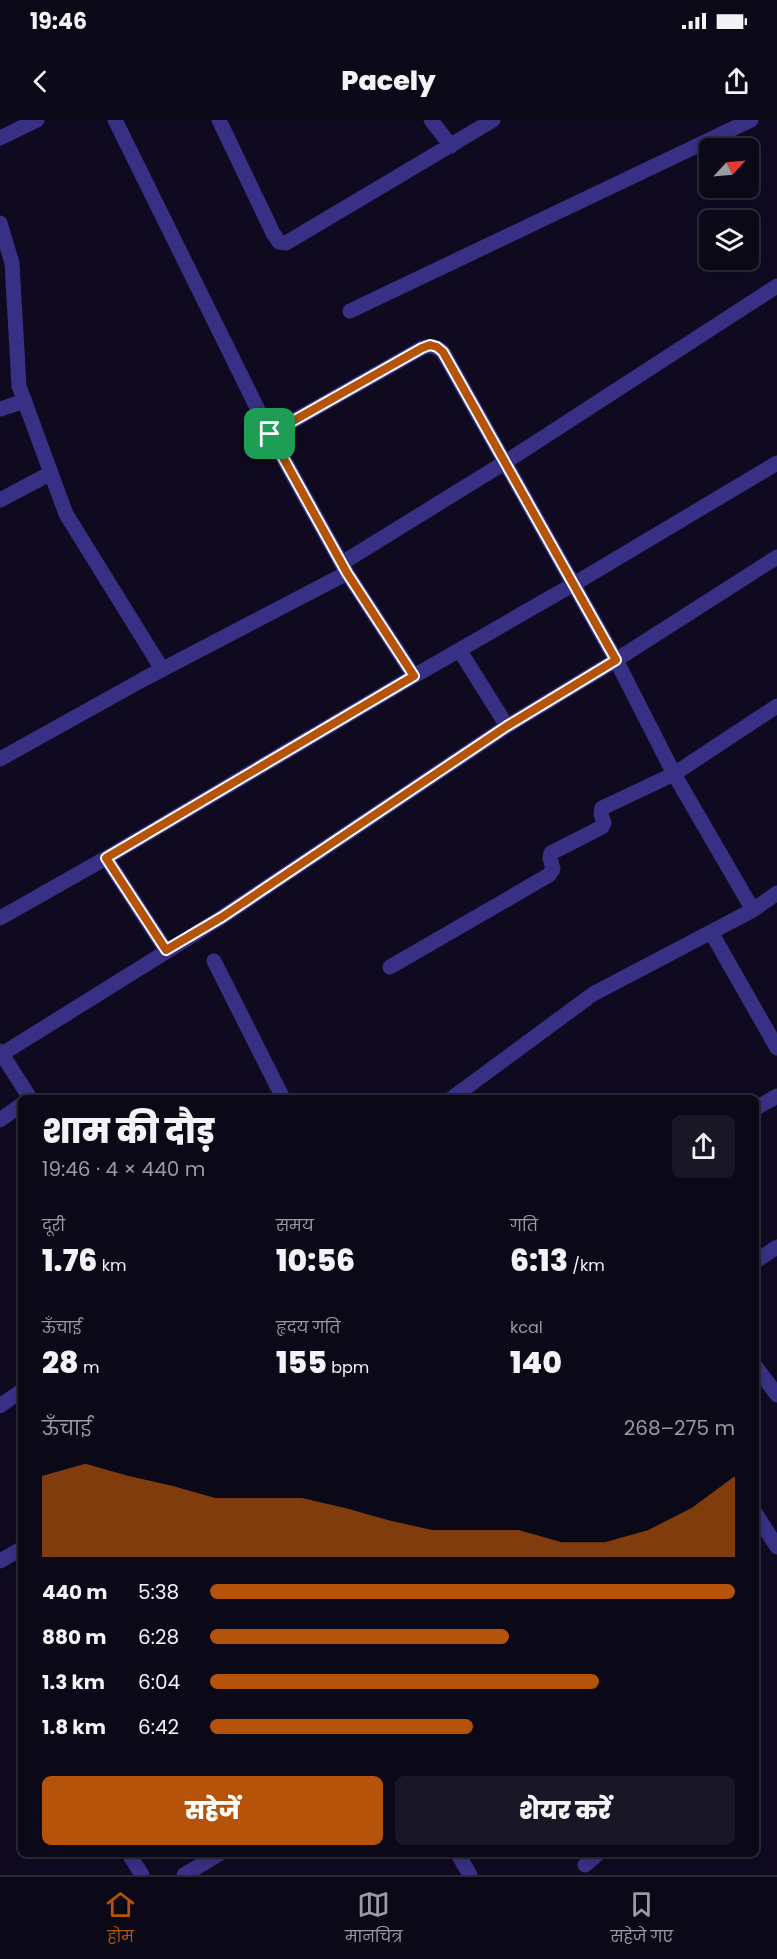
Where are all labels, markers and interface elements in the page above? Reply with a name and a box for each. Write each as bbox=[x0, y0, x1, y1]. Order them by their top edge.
text: 19:46 bbox=[30, 6, 87, 37]
text: Pacely bbox=[341, 62, 436, 99]
icon: back bbox=[24, 65, 57, 98]
icon: share bbox=[720, 65, 753, 98]
north arrow bbox=[699, 138, 759, 198]
map controls bbox=[699, 138, 759, 270]
button: layers bbox=[699, 210, 759, 270]
pin bbox=[244, 408, 295, 459]
icon: arrive bbox=[253, 417, 286, 450]
text: शाम की दौड़ bbox=[42, 1108, 214, 1155]
button: share bbox=[672, 1115, 735, 1178]
text: 19:46 · 4 × 440 m bbox=[42, 1155, 205, 1183]
text: दूरी bbox=[42, 1214, 65, 1237]
text: समय bbox=[276, 1214, 313, 1237]
text: गति bbox=[510, 1214, 538, 1237]
text: 1.76 bbox=[42, 1239, 97, 1282]
text: 10:56 bbox=[276, 1239, 355, 1282]
text: 6:13 bbox=[510, 1239, 568, 1282]
text: km bbox=[97, 1254, 126, 1277]
text: /km bbox=[568, 1254, 605, 1277]
text: ऊँचाई bbox=[42, 1316, 82, 1339]
text: हृदय गति bbox=[276, 1316, 340, 1339]
text: kcal bbox=[510, 1316, 543, 1339]
text: 28 bbox=[42, 1341, 79, 1384]
text: 155 bbox=[276, 1341, 327, 1384]
text: 140 bbox=[510, 1341, 562, 1384]
text: m bbox=[79, 1356, 99, 1379]
text: bpm bbox=[327, 1356, 369, 1379]
text: ऊँचाई bbox=[42, 1414, 91, 1442]
text: 268–275 m bbox=[624, 1414, 735, 1442]
text: 440 m bbox=[42, 1578, 108, 1606]
text: 5:38 bbox=[138, 1578, 179, 1606]
text: 880 m bbox=[42, 1623, 106, 1651]
text: 6:28 bbox=[138, 1623, 179, 1651]
text: 1.3 km bbox=[42, 1668, 105, 1696]
text: 6:04 bbox=[138, 1668, 180, 1696]
text: 1.8 km bbox=[42, 1713, 106, 1741]
text: 6:42 bbox=[138, 1713, 179, 1741]
button: सहेजें bbox=[42, 1776, 383, 1845]
button: शेयर करें bbox=[395, 1776, 735, 1845]
tab: होम bbox=[104, 1888, 137, 1949]
tab: मानचित्र bbox=[345, 1888, 402, 1949]
tab: सहेजे गए bbox=[610, 1888, 673, 1949]

